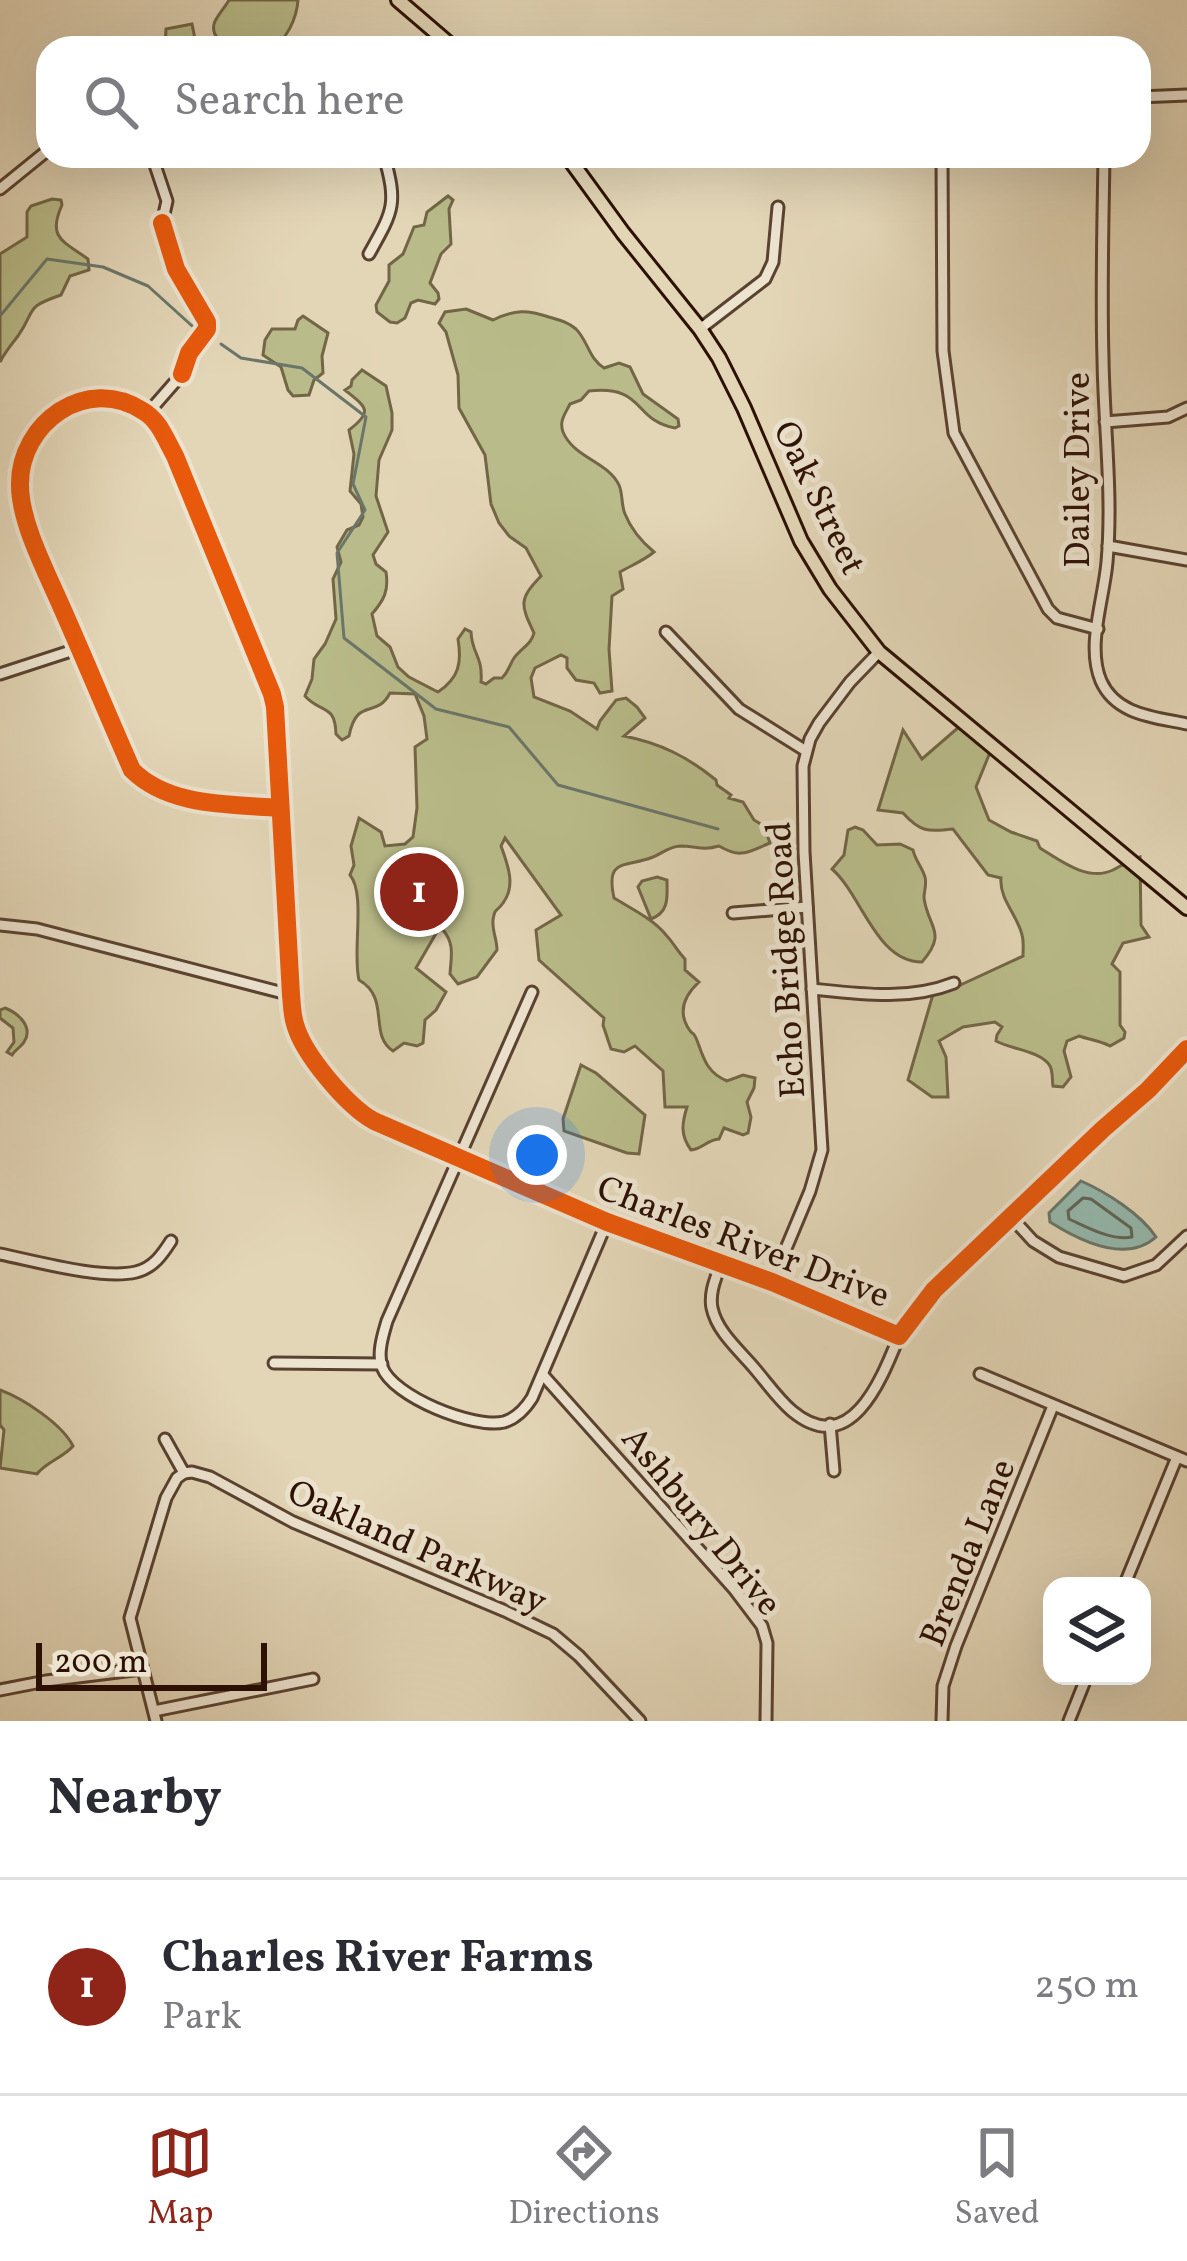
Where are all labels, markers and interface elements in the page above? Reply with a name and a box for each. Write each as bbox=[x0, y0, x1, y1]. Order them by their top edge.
search box bbox=[36, 36, 1151, 168]
icon: search bbox=[78, 69, 144, 135]
text: Search here bbox=[174, 71, 405, 134]
street label: Dailey Drive bbox=[1055, 372, 1105, 568]
street label: Oak Street bbox=[759, 413, 876, 584]
street label: Echo Bridge Road bbox=[756, 820, 820, 1100]
pin: 1 bbox=[380, 847, 458, 937]
your location bbox=[507, 1125, 567, 1185]
street label: Charles River Drive bbox=[589, 1165, 896, 1323]
street label: Ashbury Drive bbox=[608, 1417, 792, 1628]
street label: Brenda Lane bbox=[909, 1452, 1030, 1655]
street label: Oakland Parkway bbox=[279, 1469, 554, 1628]
map controls bbox=[1043, 1577, 1151, 1685]
button: layers bbox=[1043, 1577, 1151, 1685]
scale bar bbox=[36, 1637, 267, 1690]
text: 200 m bbox=[54, 1641, 148, 1687]
text: Nearby bbox=[48, 1764, 222, 1835]
text: Charles River Farms bbox=[162, 1928, 594, 1991]
text: 1 bbox=[79, 1960, 95, 2014]
text: 250 m bbox=[1034, 1960, 1139, 2014]
text: Park bbox=[162, 1991, 242, 2045]
tab: Map bbox=[147, 2120, 214, 2238]
tab: Directions bbox=[508, 2120, 660, 2238]
tab: Saved bbox=[955, 2120, 1040, 2238]

